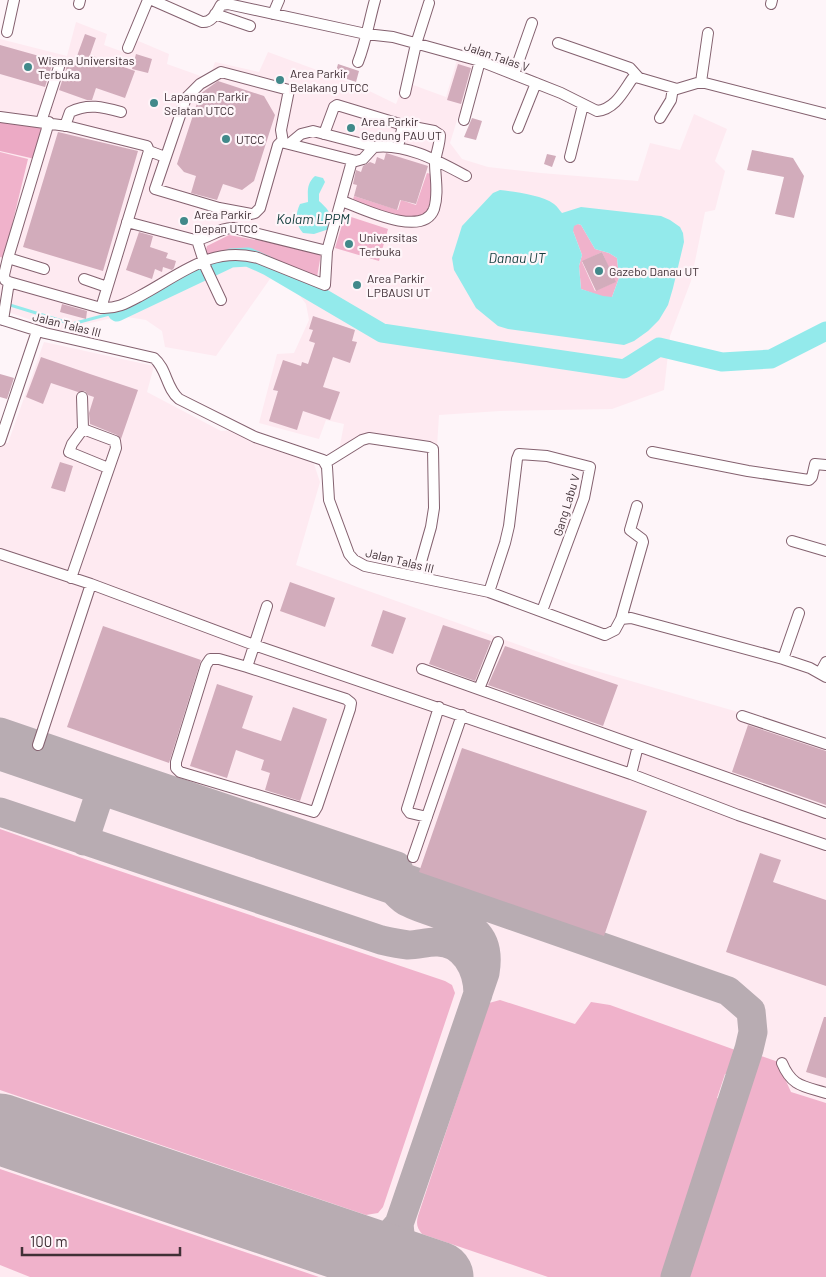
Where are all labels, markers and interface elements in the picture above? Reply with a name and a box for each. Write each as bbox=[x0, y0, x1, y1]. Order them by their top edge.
street label: Jalan Talas V bbox=[463, 38, 531, 74]
place label: Wisma Universitas Terbuka bbox=[38, 53, 135, 81]
marker: Wisma Universitas Terbuka bbox=[22, 61, 34, 73]
place label: Area Parkir Belakang UTCC bbox=[290, 66, 369, 94]
marker: Area Parkir Belakang UTCC bbox=[274, 74, 286, 86]
place label: Lapangan Parkir Selatan UTCC bbox=[164, 89, 249, 117]
marker: Lapangan Parkir Selatan UTCC bbox=[148, 97, 160, 109]
place label: Area Parkir Gedung PAU UT bbox=[361, 114, 442, 142]
marker: Area Parkir Gedung PAU UT bbox=[345, 122, 357, 134]
place label: UTCC bbox=[236, 132, 265, 146]
marker: UTCC bbox=[220, 133, 232, 145]
place label: Area Parkir Depan UTCC bbox=[194, 207, 258, 235]
water label: Kolam LPPM bbox=[276, 210, 350, 227]
marker: Area Parkir Depan UTCC bbox=[178, 215, 190, 227]
place label: Universitas Terbuka bbox=[359, 230, 418, 258]
marker: Universitas Terbuka bbox=[343, 238, 355, 250]
water label: Danau UT bbox=[489, 249, 547, 266]
place label: Gazebo Danau UT bbox=[609, 264, 699, 278]
marker: Gazebo Danau UT bbox=[593, 265, 605, 277]
place label: Area Parkir LPBAUSI UT bbox=[367, 271, 430, 299]
marker: Area Parkir LPBAUSI UT bbox=[351, 279, 363, 291]
street label: Jalan Talas III bbox=[31, 309, 103, 339]
street label: Gang Labu V bbox=[550, 472, 582, 538]
street label: Jalan Talas III bbox=[364, 545, 436, 575]
scale bar bbox=[22, 1224, 180, 1256]
text: 100 m bbox=[30, 1232, 68, 1250]

